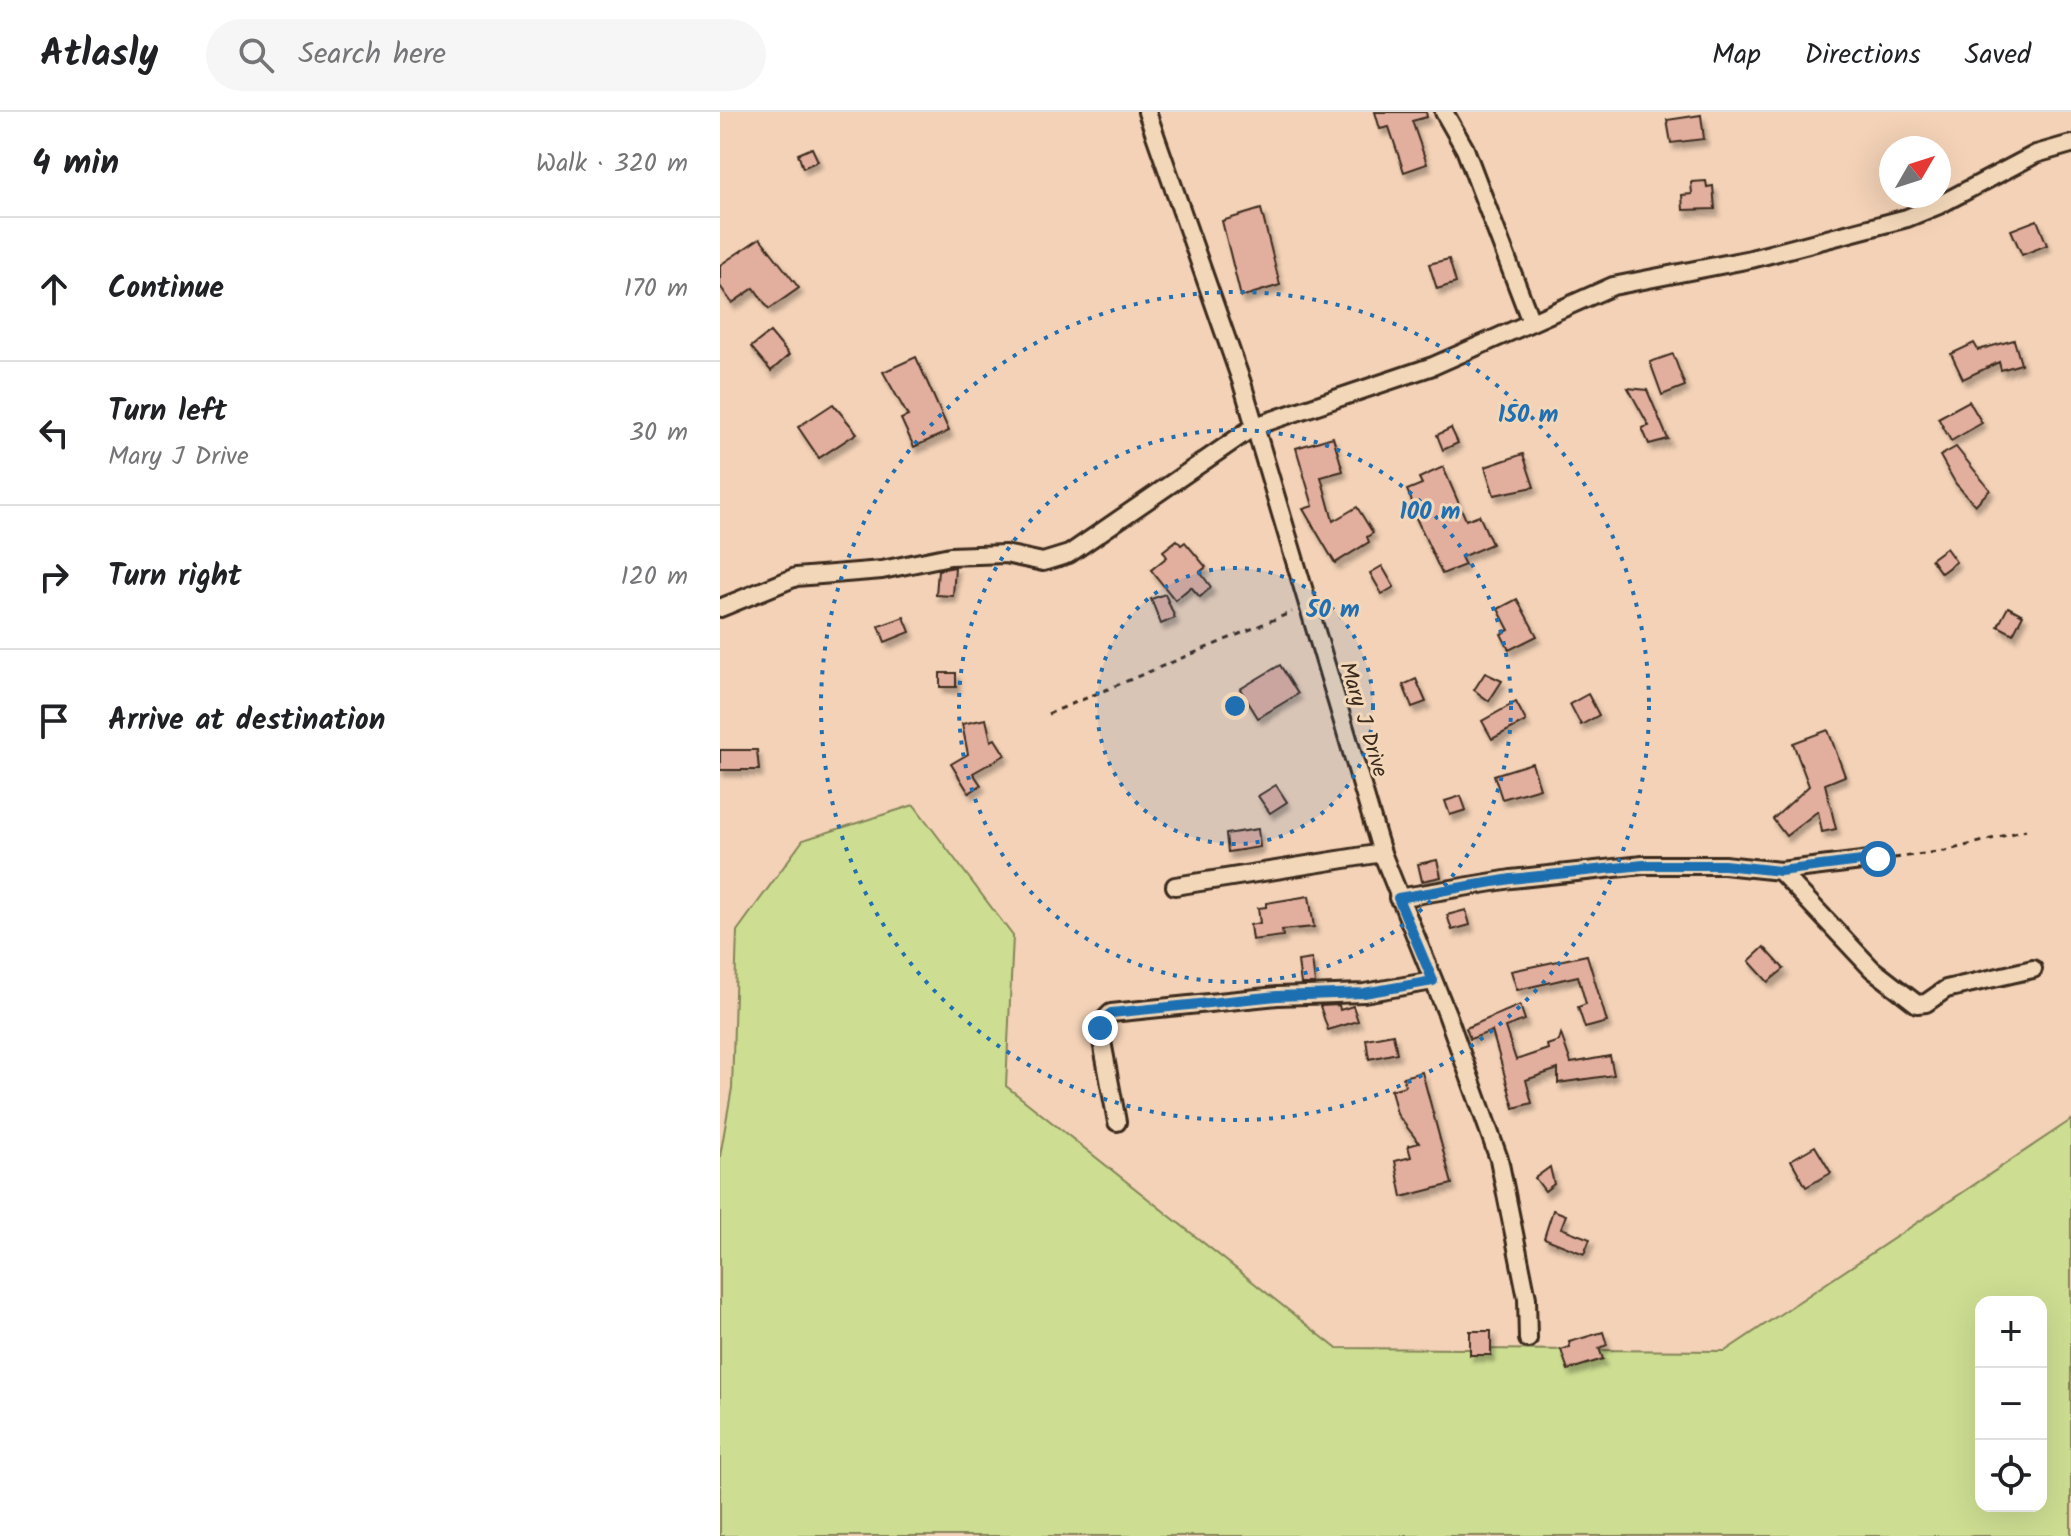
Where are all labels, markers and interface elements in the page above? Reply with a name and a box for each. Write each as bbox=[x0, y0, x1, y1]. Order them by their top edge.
search box bbox=[206, 19, 766, 91]
text: Atlasly bbox=[40, 25, 158, 85]
text: Search here bbox=[298, 31, 446, 79]
icon: search bbox=[234, 33, 278, 77]
text: Map bbox=[1712, 33, 1761, 78]
text: Directions bbox=[1805, 33, 1921, 78]
text: Saved bbox=[1965, 33, 2031, 78]
north arrow bbox=[1879, 136, 1951, 208]
text: 4 min bbox=[32, 137, 119, 191]
text: Walk · 320 m bbox=[536, 143, 688, 185]
text: Continue bbox=[108, 265, 224, 313]
icon: ahead bbox=[32, 267, 76, 311]
text: 170 m bbox=[624, 268, 688, 310]
text: Turn left bbox=[108, 388, 227, 436]
text: 150 m bbox=[1498, 396, 1558, 435]
icon: left bbox=[32, 411, 76, 455]
text: 30 m bbox=[629, 412, 688, 454]
text: Mary J Drive bbox=[108, 436, 249, 478]
text: 100 m bbox=[1400, 493, 1460, 532]
text: Turn right bbox=[108, 553, 241, 601]
icon: right bbox=[32, 555, 76, 599]
text: 120 m bbox=[621, 556, 688, 598]
text: 50 m bbox=[1305, 591, 1360, 630]
street label: Mary J Drive bbox=[1328, 658, 1397, 782]
centre of rings bbox=[1221, 692, 1249, 720]
text: Arrive at destination bbox=[108, 697, 385, 745]
icon: arrive bbox=[32, 699, 76, 743]
route start bbox=[1860, 841, 1896, 877]
route end bbox=[1082, 1010, 1118, 1046]
map controls bbox=[1975, 1296, 2047, 1512]
button: + bbox=[1975, 1296, 2047, 1368]
button: − bbox=[1975, 1368, 2047, 1440]
button: locate bbox=[1975, 1440, 2047, 1512]

